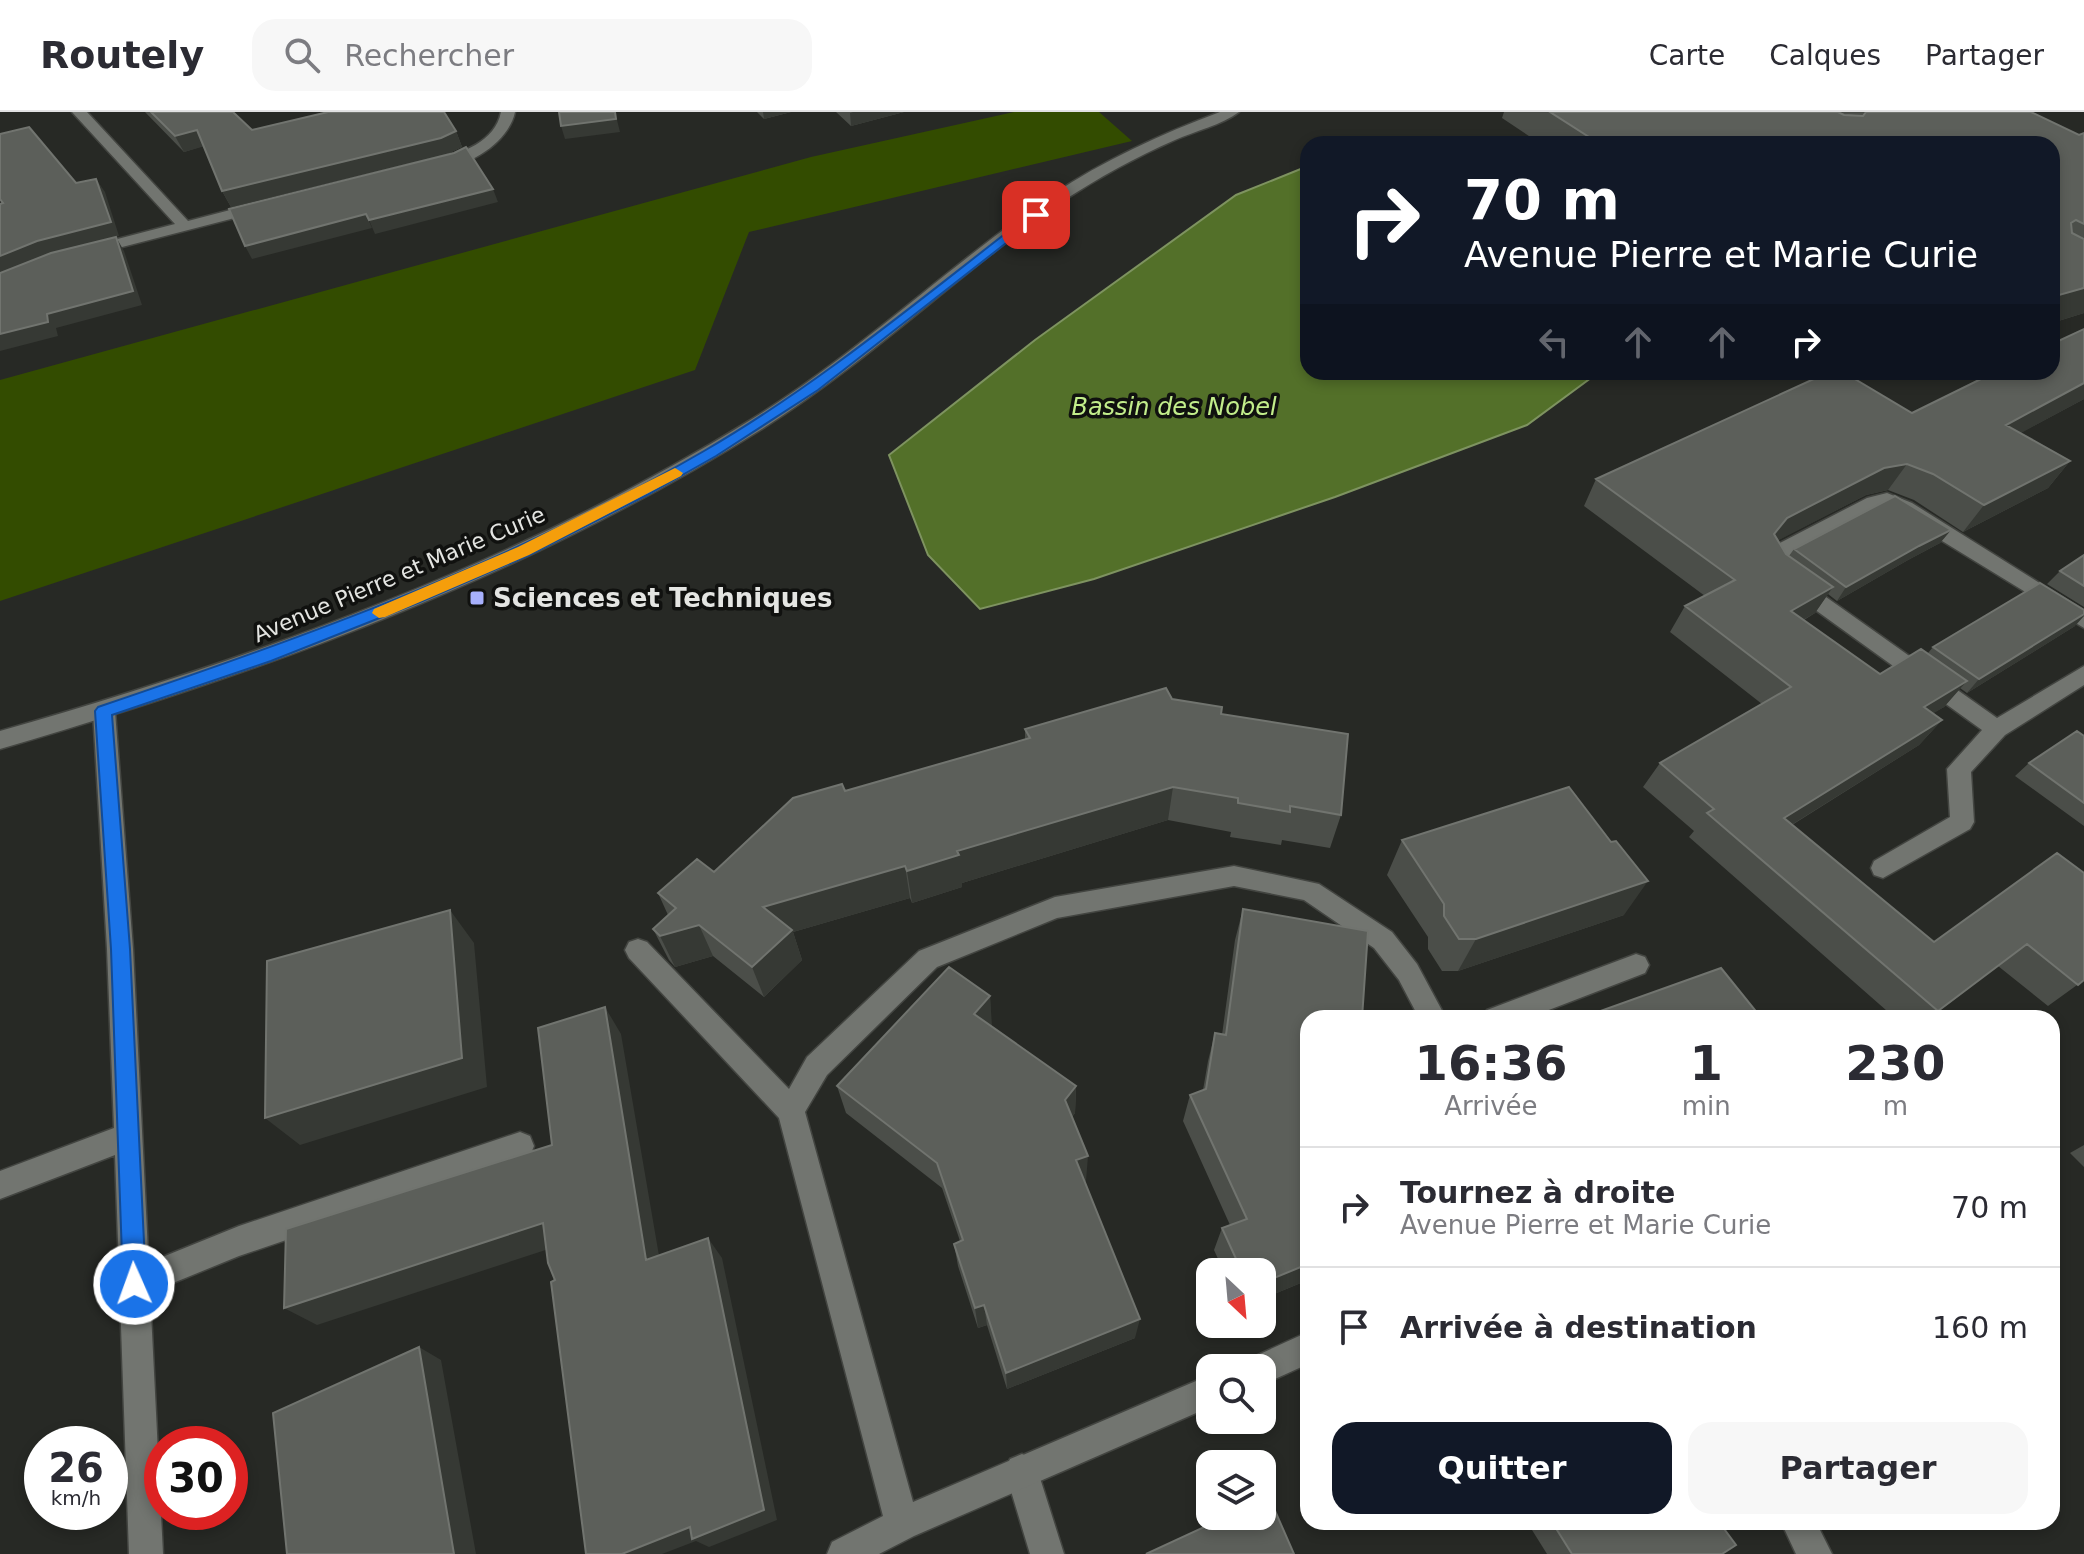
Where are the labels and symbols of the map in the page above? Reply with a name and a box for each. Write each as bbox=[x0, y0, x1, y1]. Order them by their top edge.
pin bbox=[1002, 181, 1070, 249]
water label: Bassin des Nobel bbox=[1071, 393, 1277, 421]
street label: Avenue Pierre et Marie Curie bbox=[250, 502, 549, 647]
place label: Sciences et Techniques bbox=[493, 583, 832, 613]
marker: Sciences et Techniques bbox=[468, 589, 486, 607]
position arrow bbox=[92, 1242, 176, 1326]
north arrow bbox=[1196, 1258, 1276, 1338]
speed limit sign: 30 bbox=[144, 1426, 248, 1530]

